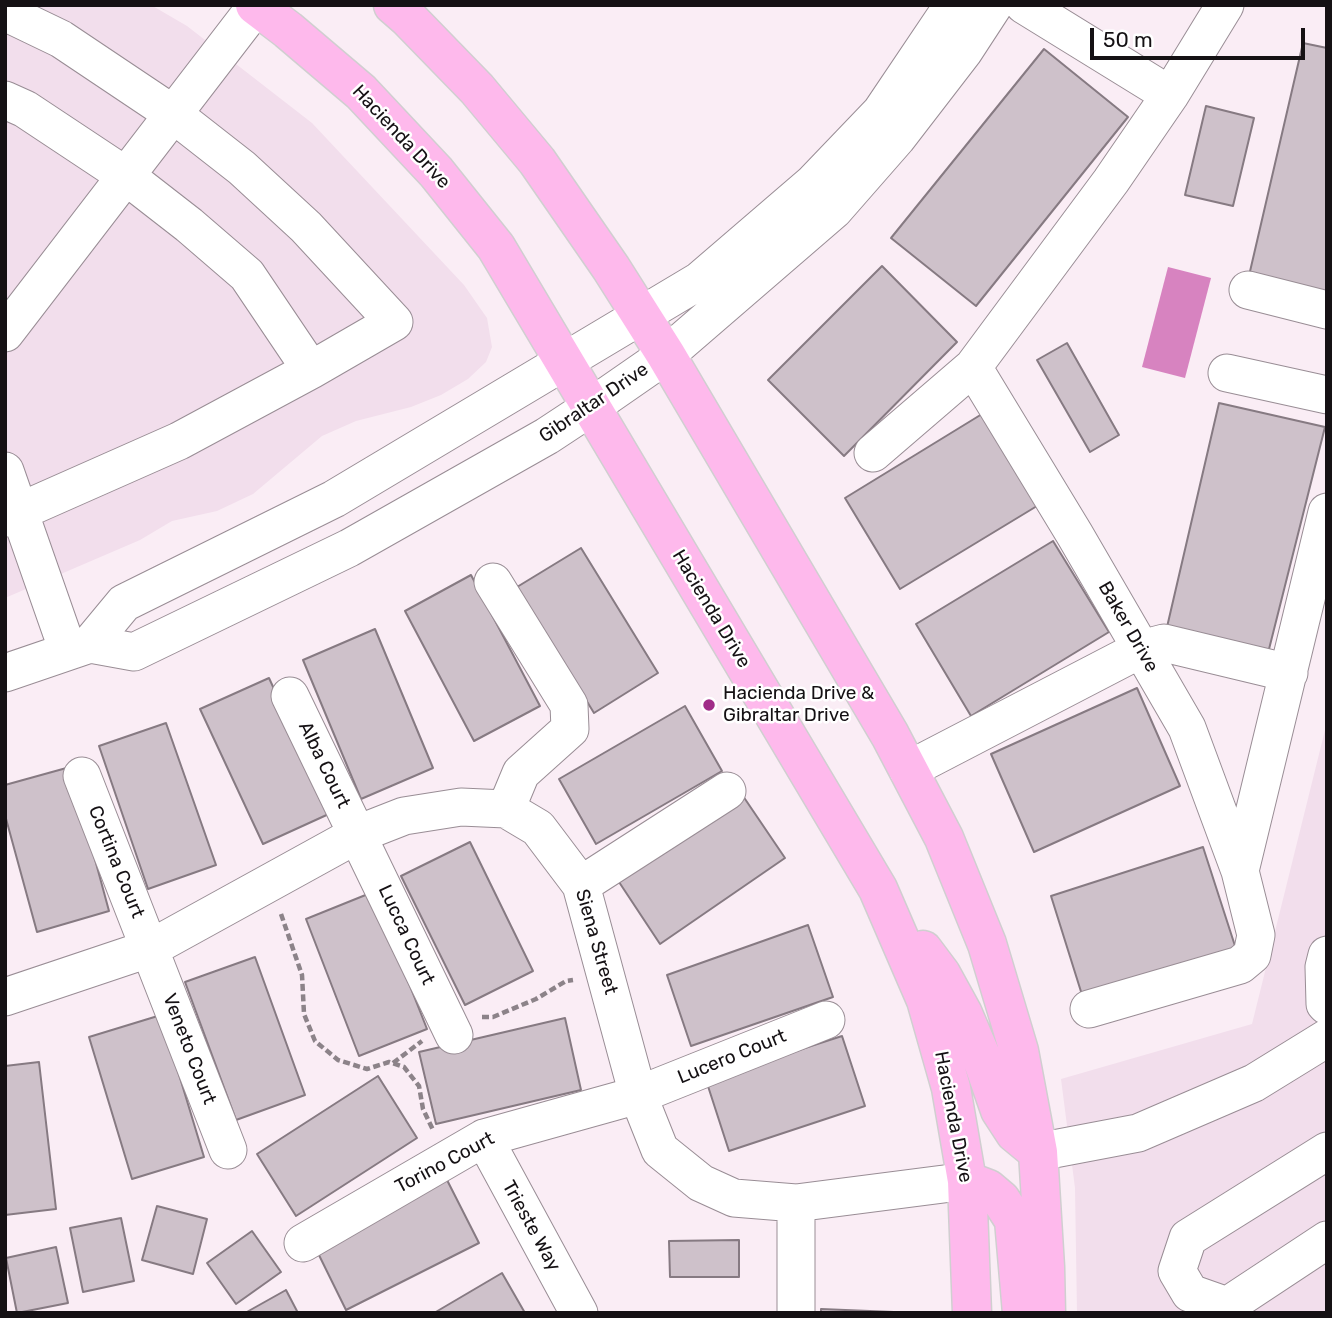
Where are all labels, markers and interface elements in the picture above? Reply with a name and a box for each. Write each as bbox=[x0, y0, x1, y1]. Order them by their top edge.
scale bar bbox=[1094, 14, 1309, 58]
text: 50 m bbox=[1103, 27, 1153, 52]
street label: Hacienda Drive bbox=[347, 80, 455, 194]
street label: Gibraltar Drive bbox=[535, 358, 653, 448]
street label: Hacienda Drive bbox=[667, 546, 755, 672]
street label: Baker Drive bbox=[1093, 578, 1163, 676]
place label: Hacienda Drive & Gibraltar Drive bbox=[723, 683, 874, 727]
marker: Hacienda Drive & Gibraltar Drive bbox=[701, 697, 717, 713]
street label: Alba Court bbox=[293, 718, 355, 812]
street label: Cortina Court bbox=[83, 803, 149, 921]
street label: Lucca Court bbox=[373, 881, 439, 989]
street label: Siena Street bbox=[570, 887, 622, 997]
street label: Veneto Court bbox=[157, 990, 221, 1108]
street label: Lucero Court bbox=[674, 1025, 790, 1089]
street label: Hacienda Drive bbox=[929, 1049, 977, 1185]
street label: Torino Court bbox=[392, 1127, 498, 1199]
street label: Trieste Way bbox=[497, 1177, 565, 1275]

